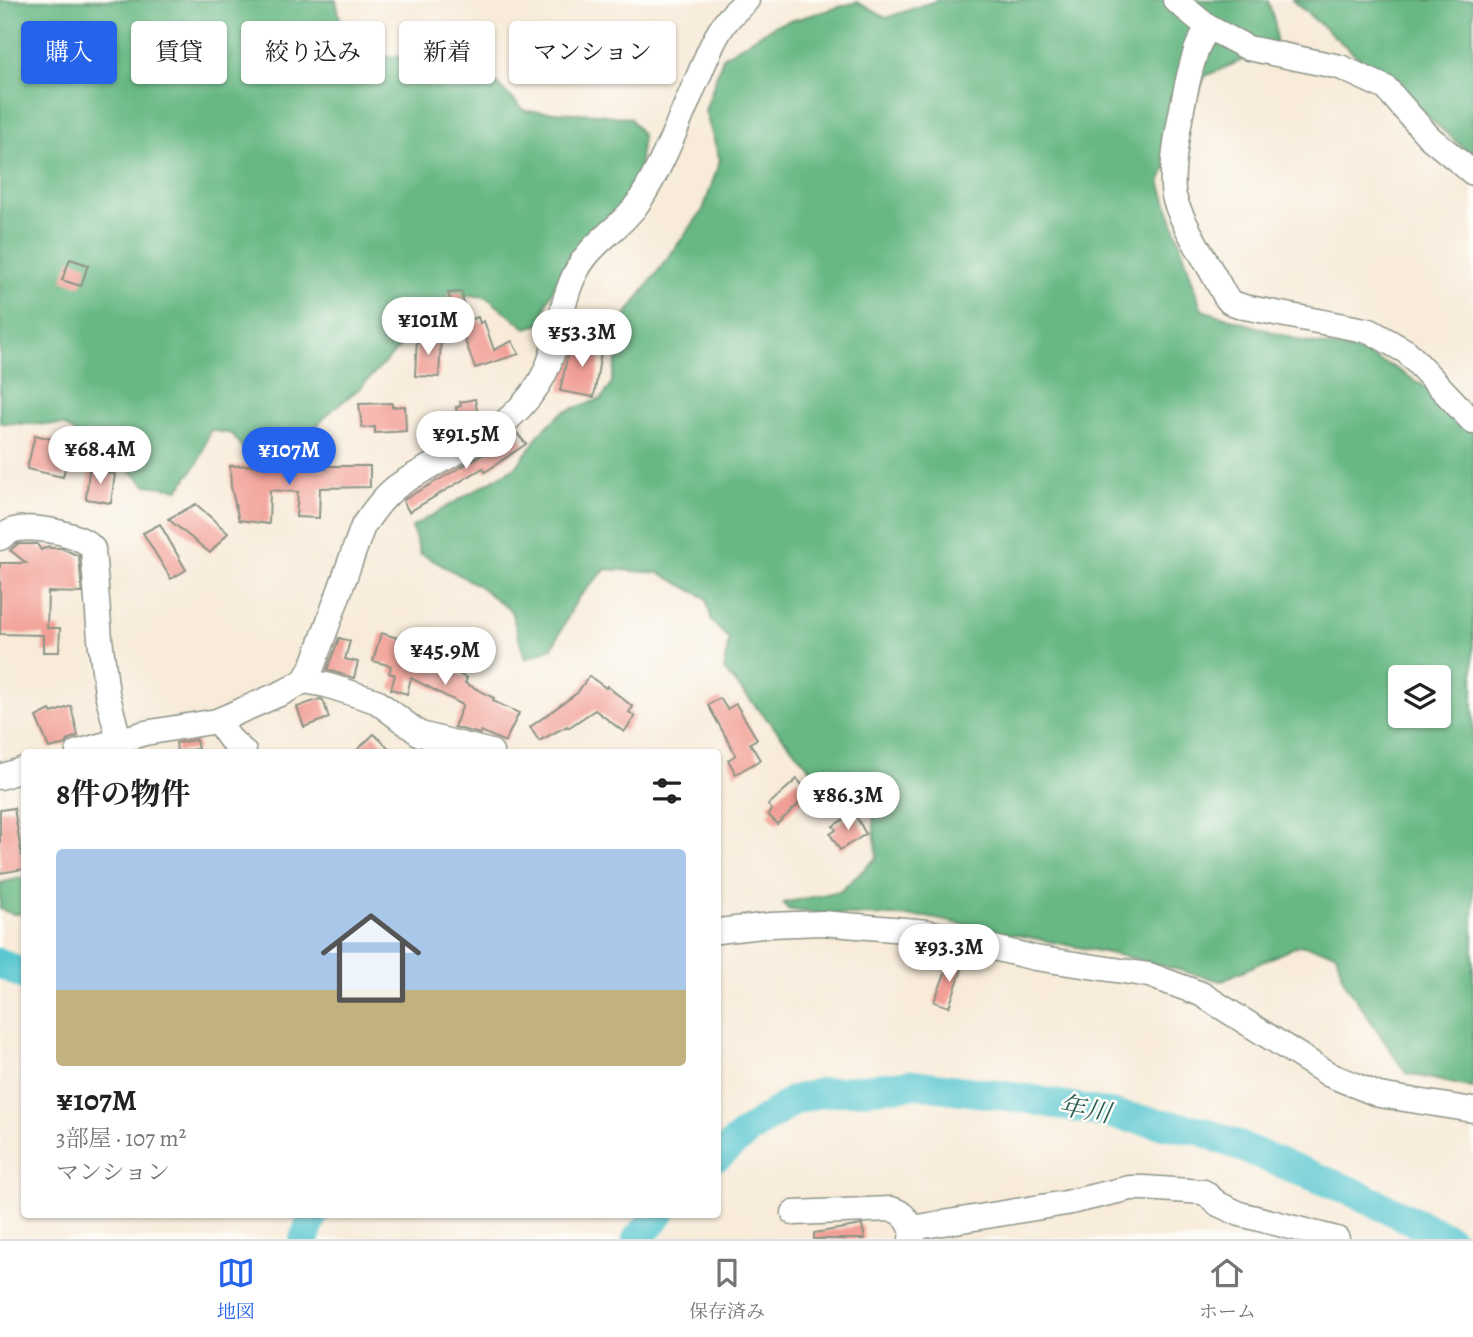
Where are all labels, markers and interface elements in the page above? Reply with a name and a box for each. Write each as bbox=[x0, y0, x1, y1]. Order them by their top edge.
chip: 購入 bbox=[21, 21, 117, 84]
chip: 賃貸 bbox=[131, 21, 227, 84]
chip: 絞り込み bbox=[241, 21, 385, 84]
chip: 新着 bbox=[399, 21, 495, 84]
chip: マンション bbox=[509, 21, 676, 84]
pin: ¥101M bbox=[379, 298, 477, 357]
text: ¥101M bbox=[398, 304, 458, 335]
pin: ¥53.3M bbox=[525, 310, 639, 369]
text: ¥53.3M bbox=[548, 316, 616, 347]
pin: ¥91.5M bbox=[409, 412, 523, 471]
text: ¥91.5M bbox=[432, 418, 500, 449]
pin: ¥68.4M bbox=[43, 426, 157, 486]
pin: ¥107M bbox=[240, 428, 338, 487]
text: ¥68.4M bbox=[64, 433, 136, 464]
text: ¥107M bbox=[258, 434, 320, 465]
pin: ¥45.9M bbox=[388, 628, 502, 687]
text: ¥45.9M bbox=[410, 634, 480, 665]
map controls bbox=[1388, 665, 1451, 728]
button: layers bbox=[1388, 665, 1451, 728]
icon: filters bbox=[648, 772, 686, 810]
pin: ¥86.3M bbox=[791, 772, 905, 832]
text: 8件の物件 bbox=[56, 774, 190, 814]
text: ¥86.3M bbox=[813, 779, 883, 810]
icon: home bbox=[308, 895, 434, 1021]
pin: ¥93.3M bbox=[892, 925, 1006, 984]
text: ¥93.3M bbox=[914, 931, 984, 962]
text: ¥107M bbox=[56, 1080, 137, 1120]
water label: 年川 bbox=[1056, 1088, 1117, 1132]
text: 3部屋 · 107 m² bbox=[56, 1123, 186, 1154]
text: マンション bbox=[56, 1157, 170, 1188]
tab: 地図 bbox=[217, 1254, 255, 1325]
tab: 保存済み bbox=[689, 1254, 765, 1325]
tab: ホーム bbox=[1199, 1254, 1256, 1325]

